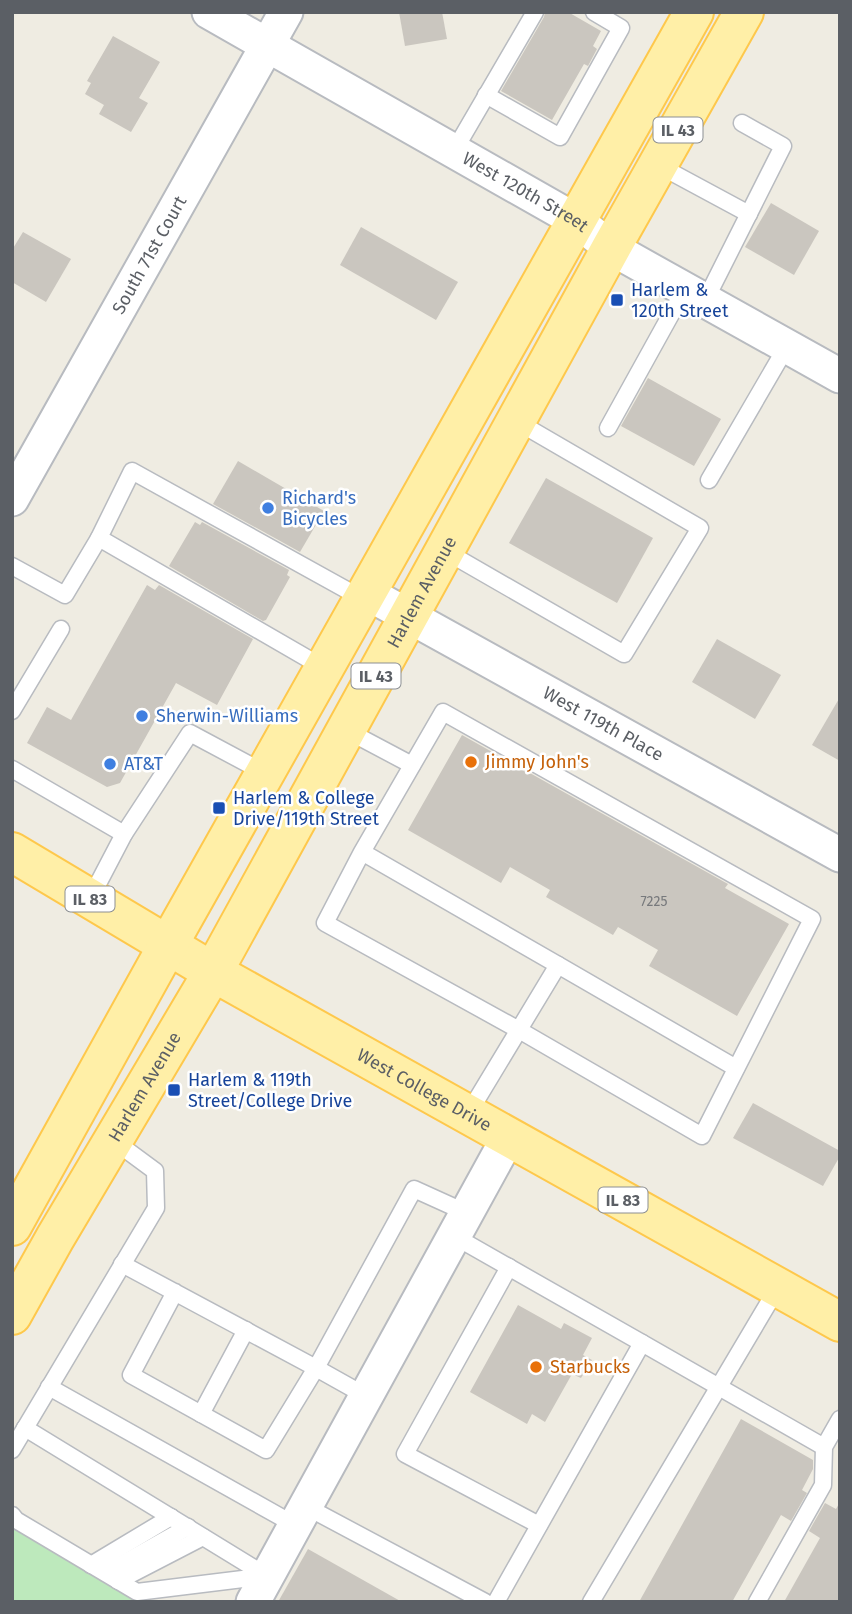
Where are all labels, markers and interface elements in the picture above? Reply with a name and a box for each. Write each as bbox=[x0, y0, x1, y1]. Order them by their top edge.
road number: IL 43 bbox=[654, 118, 702, 142]
street label: West 120th Street bbox=[458, 147, 593, 237]
street label: South 71st Court bbox=[107, 192, 191, 318]
place label: Harlem & 120th Street bbox=[631, 279, 729, 322]
marker: Harlem & 120th Street bbox=[609, 292, 625, 308]
place label: Richard's Bicycles bbox=[282, 487, 356, 530]
marker: Richard's Bicycles bbox=[260, 500, 276, 516]
street label: Harlem Avenue bbox=[382, 533, 461, 652]
road number: IL 43 bbox=[352, 664, 400, 688]
street label: West 119th Place bbox=[539, 682, 667, 766]
place label: Sherwin-Williams bbox=[156, 705, 298, 727]
marker: Sherwin-Williams bbox=[134, 708, 150, 724]
place label: Jimmy John's bbox=[485, 751, 589, 773]
place label: AT&T bbox=[124, 753, 164, 775]
marker: Jimmy John's bbox=[463, 754, 479, 770]
marker: AT&T bbox=[102, 756, 118, 772]
place label: Harlem & College Drive/119th Street bbox=[233, 787, 379, 830]
marker: Harlem & College Drive/119th Street bbox=[211, 800, 227, 816]
road number: IL 83 bbox=[66, 886, 114, 911]
house number: 7225 bbox=[641, 893, 667, 910]
street label: Harlem Avenue bbox=[104, 1028, 186, 1146]
street label: West College Drive bbox=[353, 1044, 495, 1136]
place label: Harlem & 119th Street/College Drive bbox=[188, 1069, 352, 1112]
marker: Harlem & 119th Street/College Drive bbox=[166, 1082, 182, 1098]
road number: IL 83 bbox=[598, 1188, 648, 1212]
place label: Starbucks bbox=[550, 1356, 630, 1378]
marker: Starbucks bbox=[528, 1359, 544, 1375]

